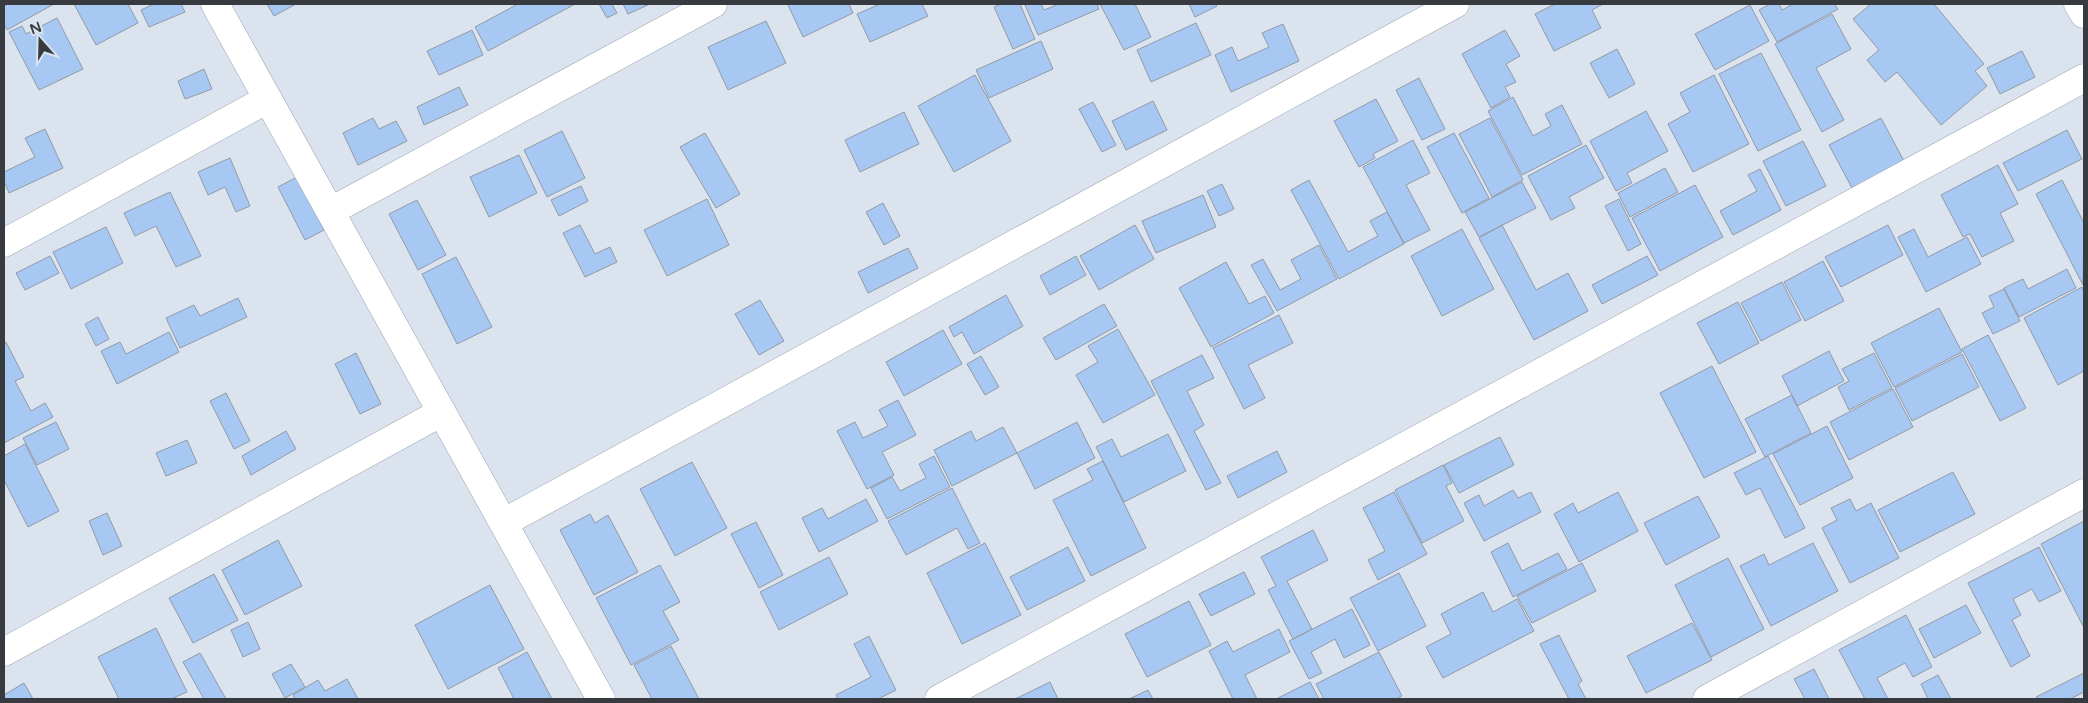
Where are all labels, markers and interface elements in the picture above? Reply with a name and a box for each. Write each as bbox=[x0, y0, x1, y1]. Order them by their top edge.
north arrow bbox=[15, 15, 65, 65]
text: N bbox=[28, 18, 44, 38]

